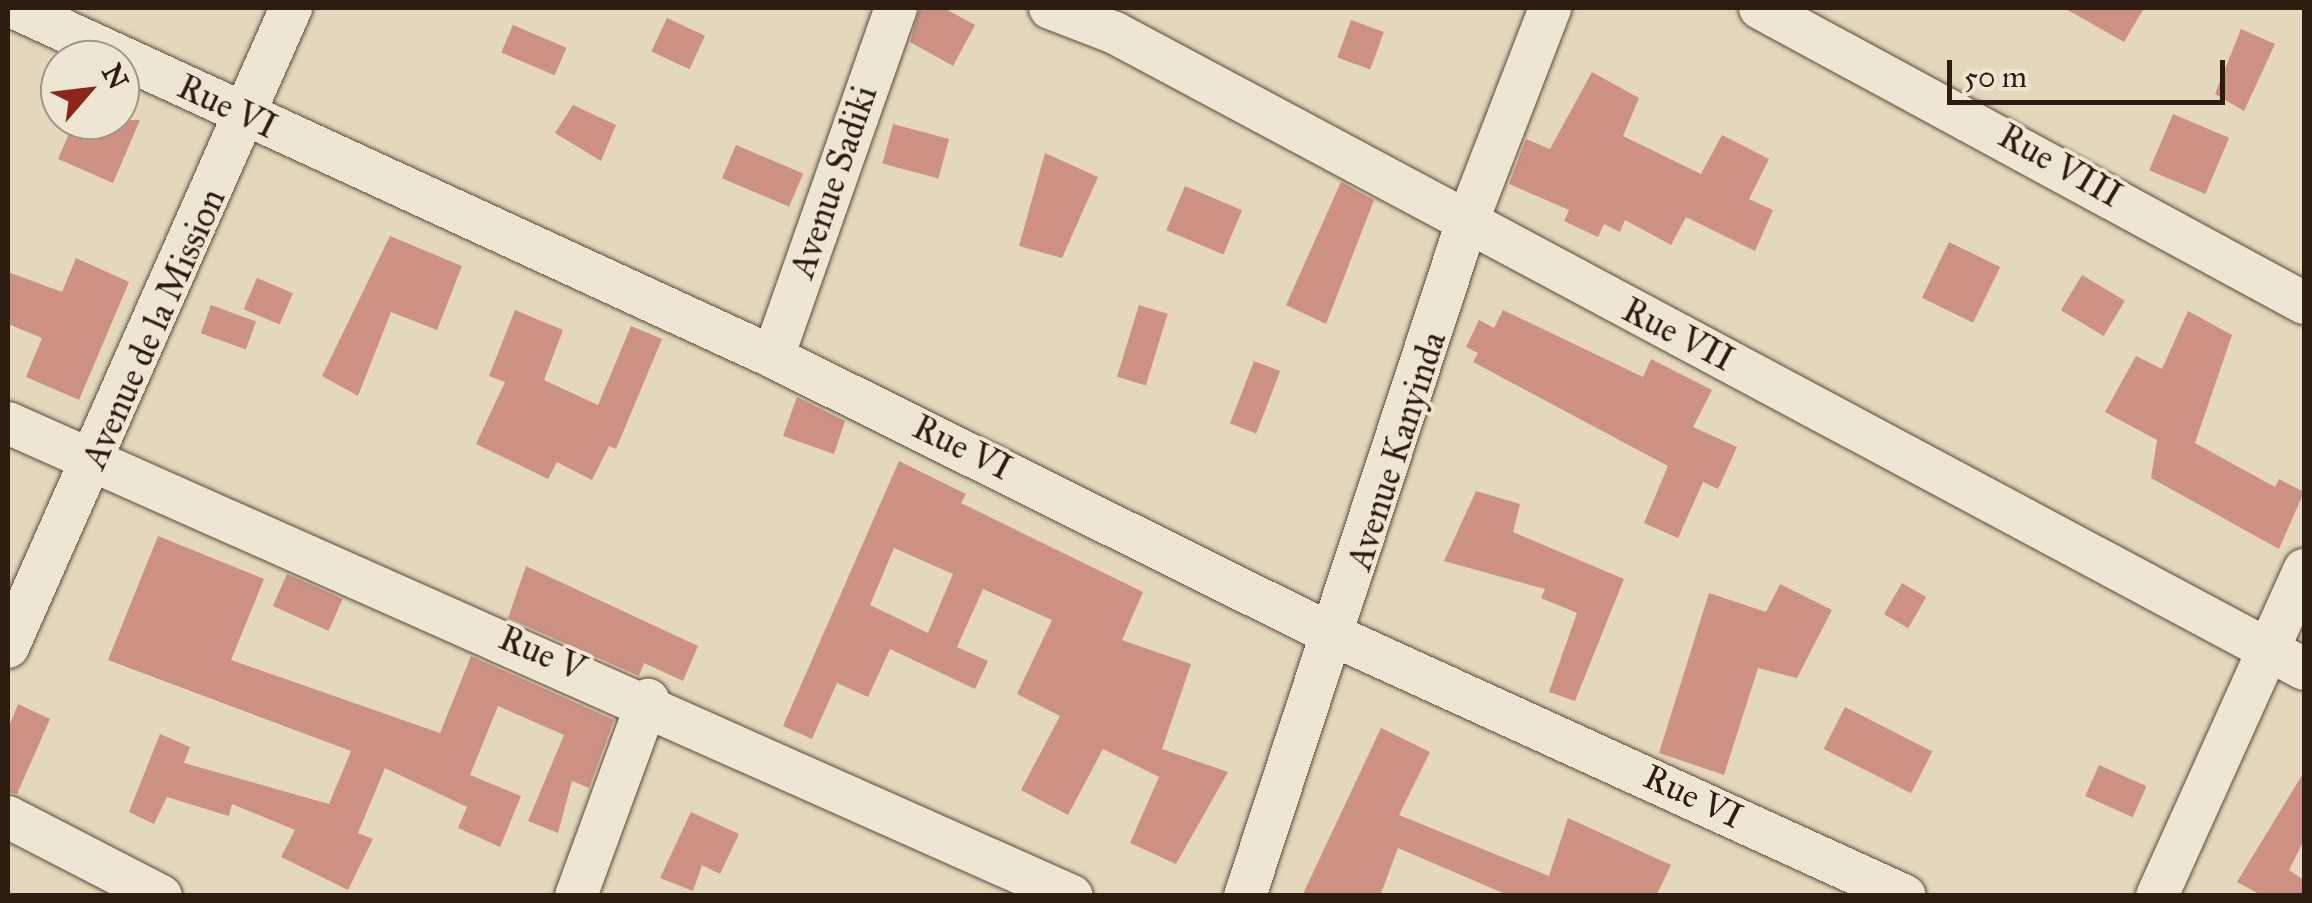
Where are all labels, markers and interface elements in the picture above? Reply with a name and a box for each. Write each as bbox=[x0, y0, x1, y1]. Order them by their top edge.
north arrow bbox=[40, 40, 140, 140]
scale bar bbox=[1952, 40, 2230, 102]
text: N bbox=[94, 58, 136, 95]
text: 50 m bbox=[1964, 59, 2027, 95]
street label: Rue VI bbox=[171, 66, 283, 148]
street label: Avenue Sadiki bbox=[781, 80, 887, 284]
street label: Rue VIII bbox=[1991, 115, 2129, 217]
street label: Avenue de la Mission bbox=[73, 183, 235, 475]
street label: Rue VII bbox=[1615, 289, 1741, 381]
street label: Avenue Kanyinda bbox=[1339, 327, 1455, 575]
street label: Rue VI bbox=[906, 406, 1018, 490]
street label: Rue V bbox=[493, 617, 591, 691]
street label: Rue VI bbox=[1637, 756, 1749, 838]

